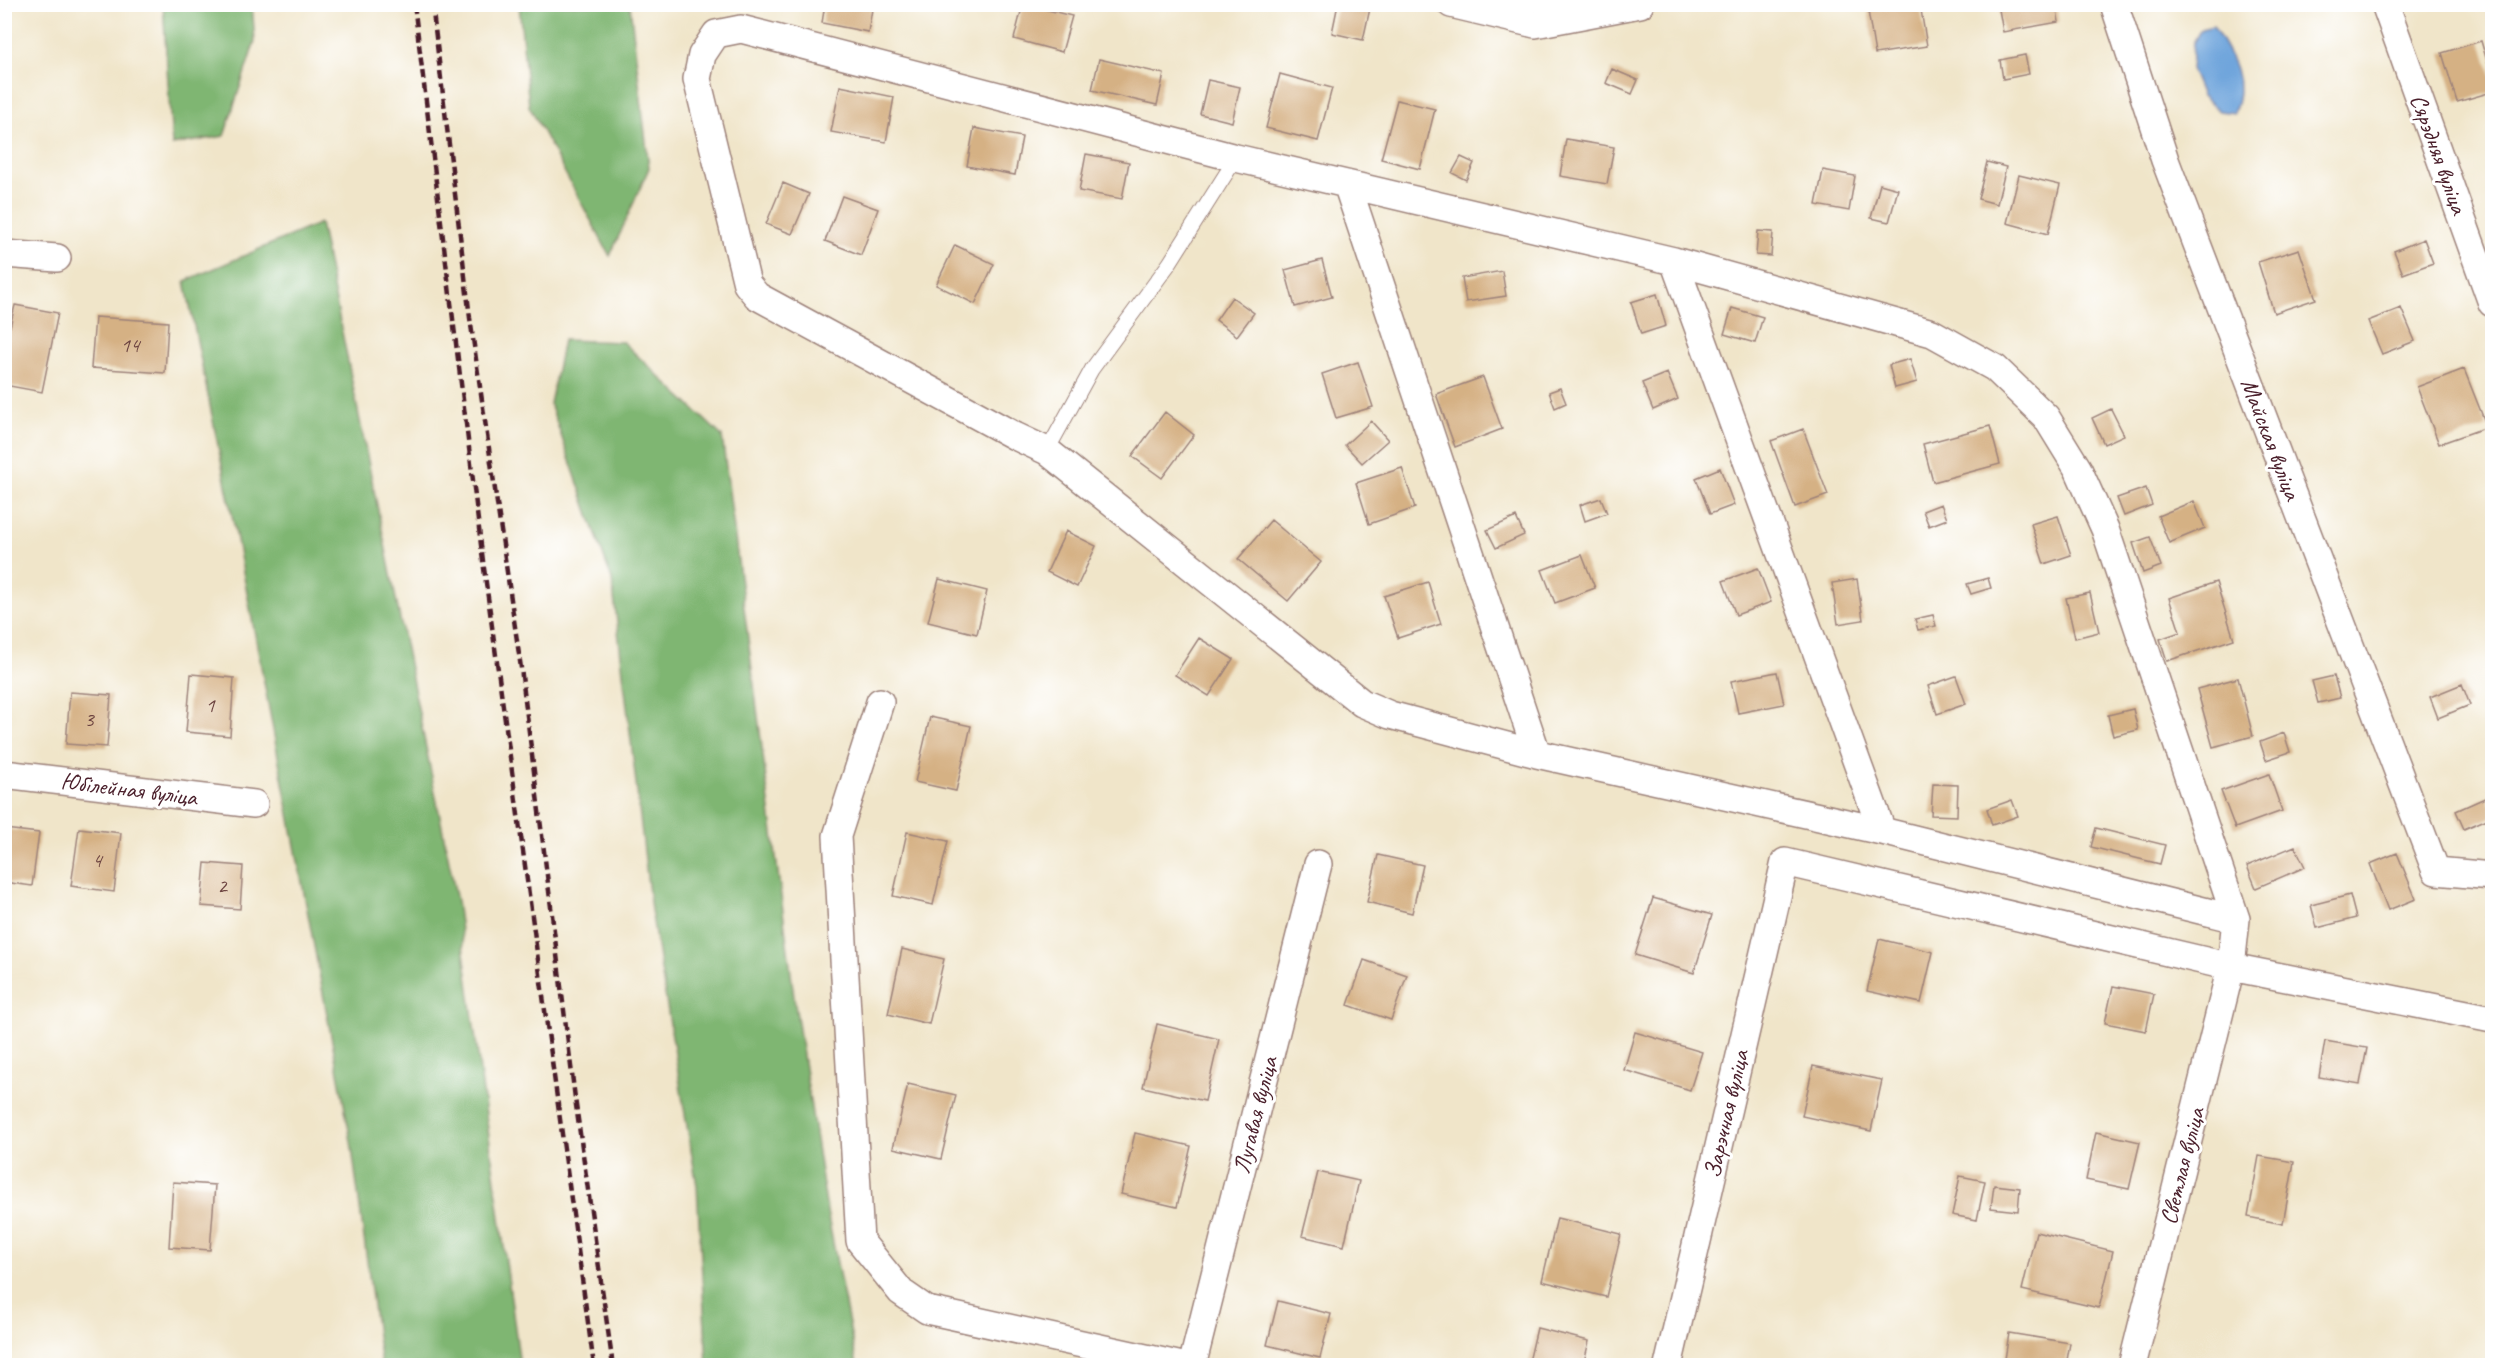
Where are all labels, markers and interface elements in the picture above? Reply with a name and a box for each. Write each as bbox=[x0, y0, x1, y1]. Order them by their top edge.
street label: Сярэдняя вуліца bbox=[2403, 90, 2475, 220]
house number: 14 bbox=[121, 332, 142, 358]
street label: Майская вуліца bbox=[2234, 374, 2308, 505]
house number: 1 bbox=[205, 692, 216, 718]
house number: 3 bbox=[84, 706, 95, 732]
street label: Юбілейная вуліца bbox=[59, 766, 200, 812]
house number: 4 bbox=[92, 847, 104, 873]
house number: 2 bbox=[217, 873, 228, 899]
street label: Зарэчная вуліца bbox=[1697, 1046, 1756, 1181]
street label: Лугавая вуліца bbox=[1226, 1052, 1284, 1176]
street label: Светлая вуліца bbox=[2153, 1103, 2211, 1227]

